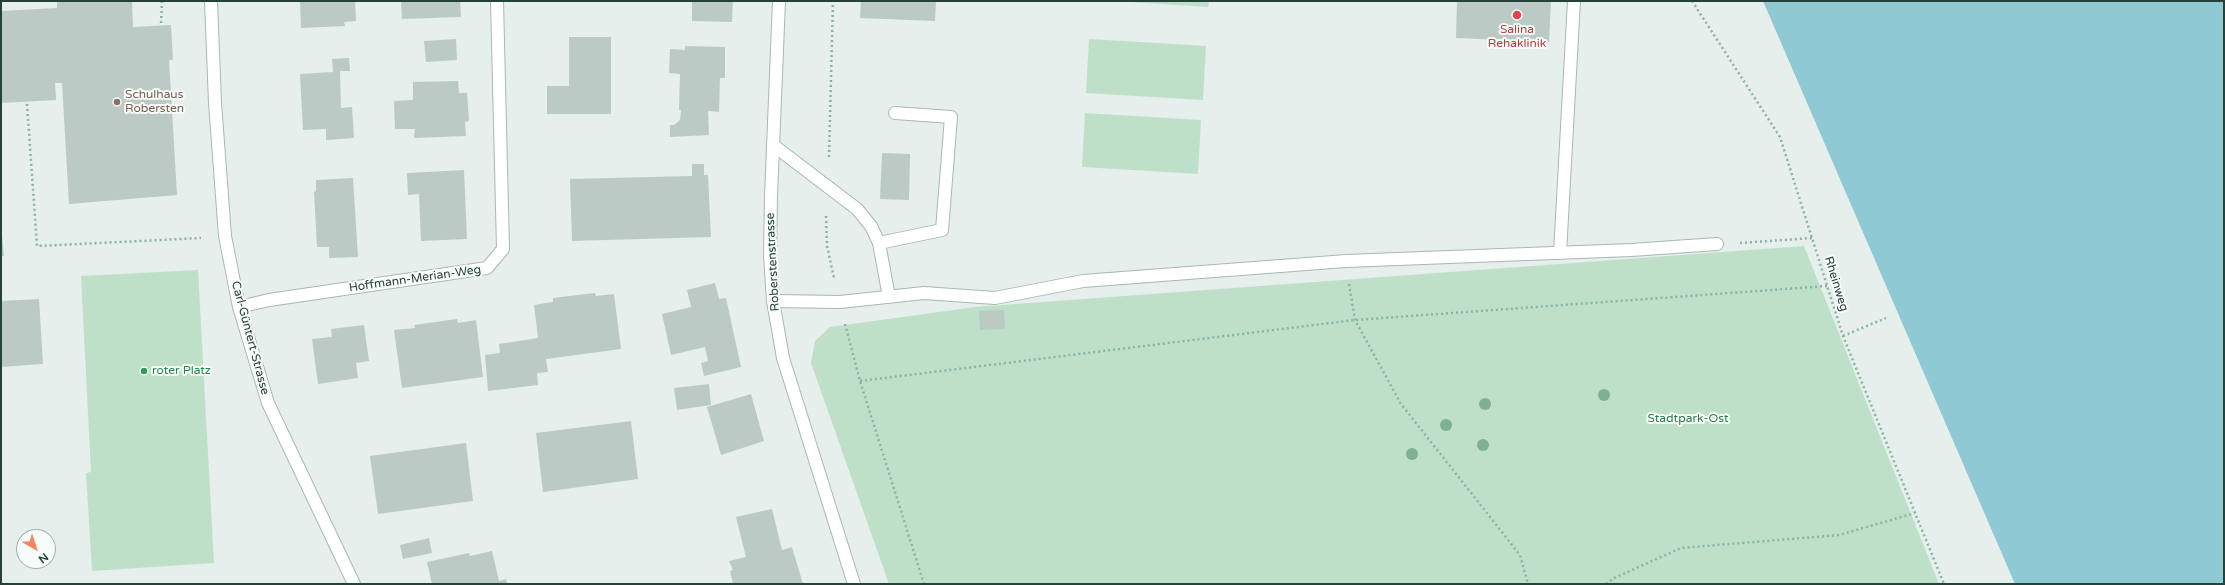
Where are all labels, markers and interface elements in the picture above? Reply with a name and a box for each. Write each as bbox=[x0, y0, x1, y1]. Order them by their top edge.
marker: Salina Rehaklinik bbox=[1511, 9, 1523, 21]
place label: Salina Rehaklinik bbox=[1488, 23, 1546, 51]
place label: Schulhaus Robersten bbox=[125, 88, 184, 116]
marker: Schulhaus Robersten bbox=[112, 97, 122, 107]
street label: Roberstenstrasse bbox=[763, 212, 783, 312]
street label: Rheinweg bbox=[1821, 255, 1851, 313]
street label: Hoffmann-Merian-Weg bbox=[348, 263, 482, 295]
street label: Carl-Güntert-Strasse bbox=[228, 280, 272, 396]
place label: roter Platz bbox=[152, 364, 211, 378]
marker: roter Platz bbox=[139, 366, 149, 376]
park label: Stadtpark-Ost bbox=[1648, 412, 1728, 426]
north arrow bbox=[16, 529, 56, 569]
text: N bbox=[36, 550, 51, 566]

